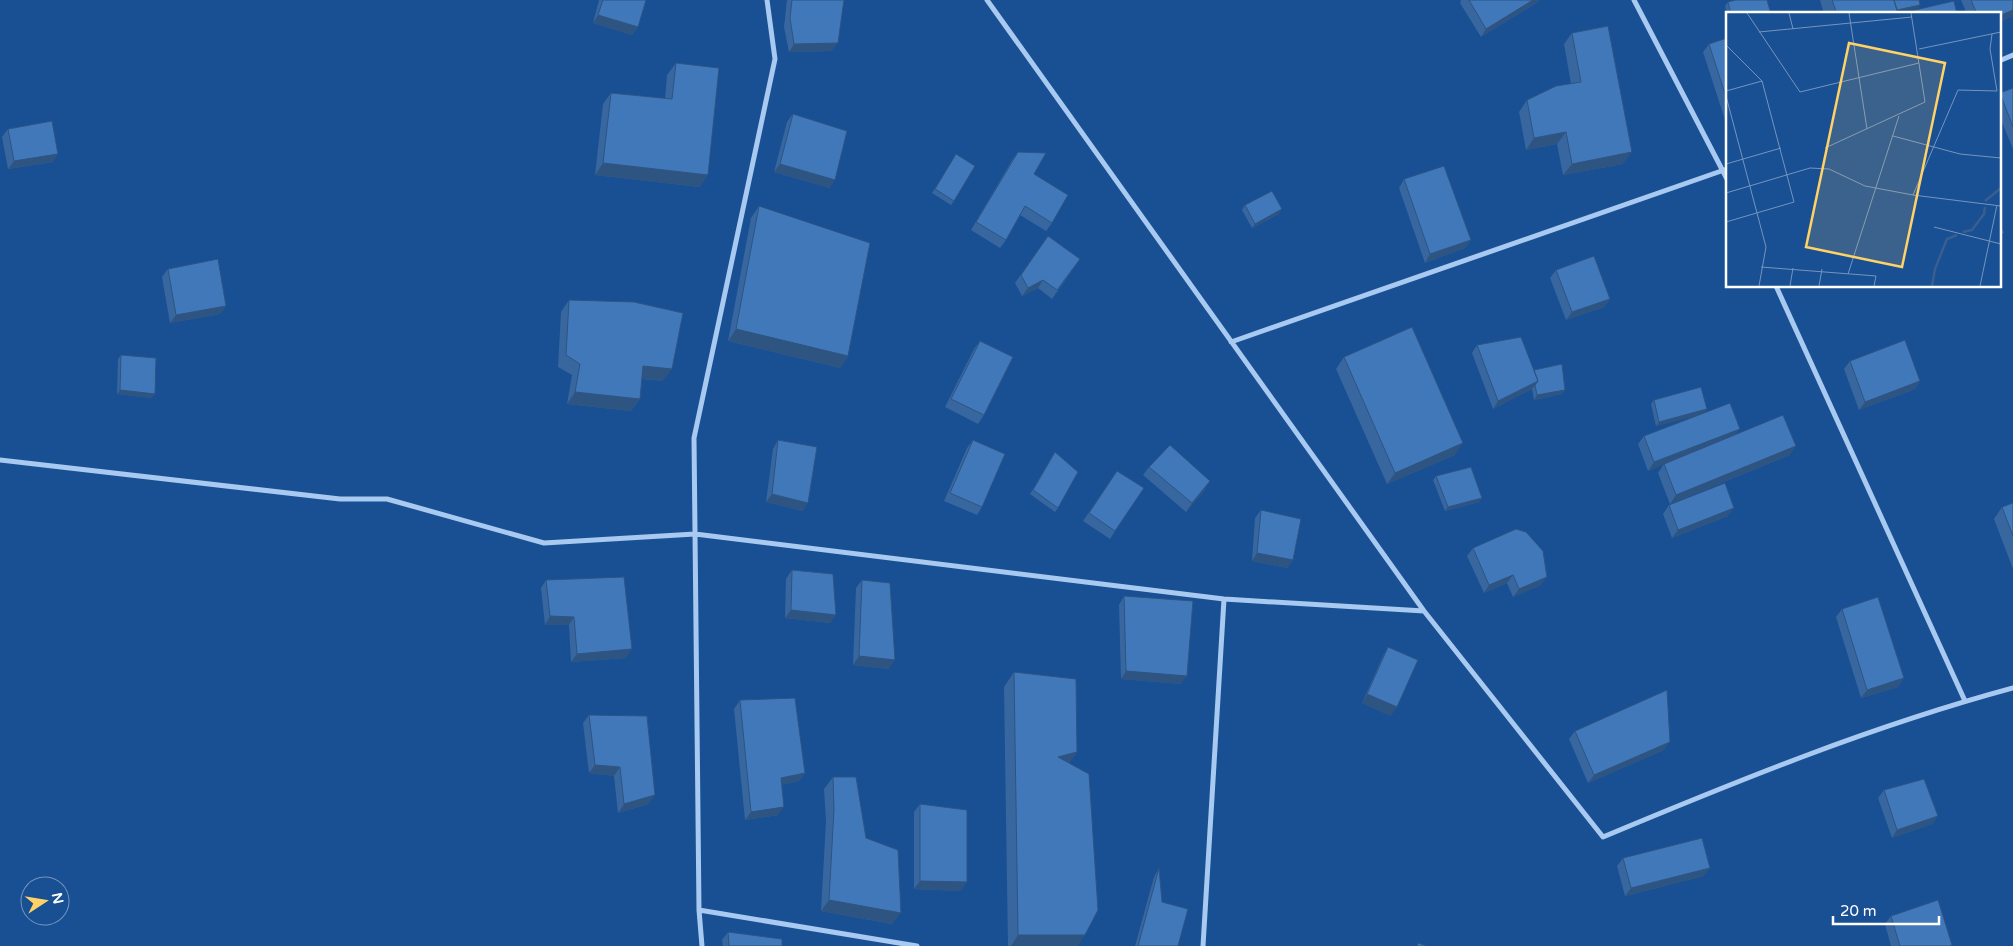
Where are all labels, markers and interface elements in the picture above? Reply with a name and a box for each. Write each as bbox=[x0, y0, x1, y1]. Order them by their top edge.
inset map bbox=[1726, 12, 2000, 288]
north arrow bbox=[20, 876, 70, 926]
text: N bbox=[48, 891, 67, 906]
scale bar bbox=[1833, 894, 1939, 926]
text: 20 m bbox=[1840, 902, 1877, 920]

